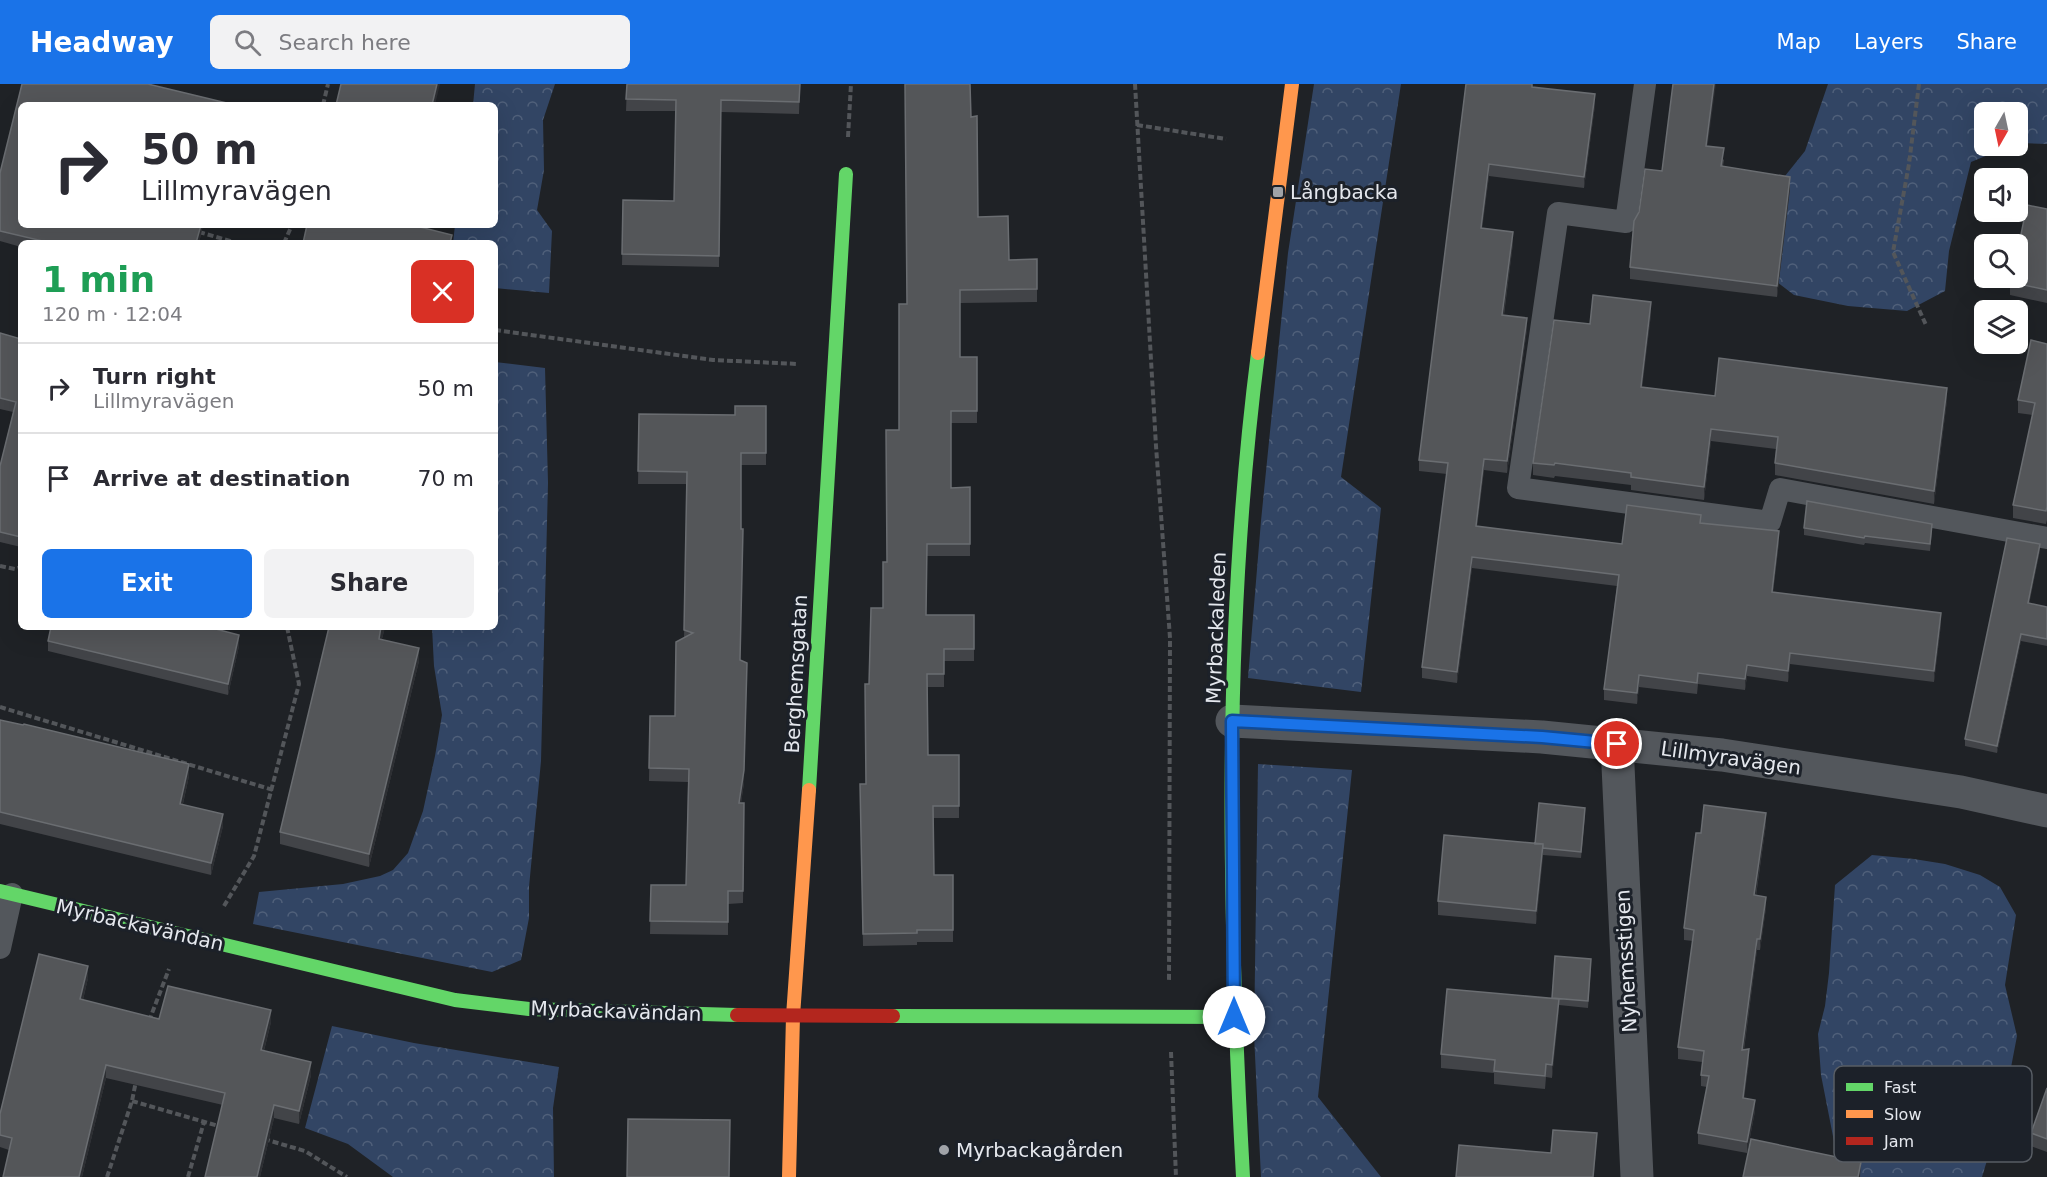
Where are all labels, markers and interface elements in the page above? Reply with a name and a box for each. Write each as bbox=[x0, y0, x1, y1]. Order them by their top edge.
search box bbox=[210, 15, 630, 69]
text: Headway bbox=[30, 26, 174, 59]
icon: search bbox=[231, 26, 264, 59]
text: Search here bbox=[279, 30, 411, 55]
text: Map bbox=[1777, 30, 1821, 54]
text: Layers bbox=[1854, 30, 1923, 54]
text: Share bbox=[1956, 30, 2017, 54]
north arrow bbox=[1974, 102, 2028, 156]
map controls bbox=[1974, 102, 2028, 354]
text: 50 m bbox=[141, 125, 258, 174]
icon: right bbox=[42, 126, 120, 204]
button: sound bbox=[1974, 168, 2028, 222]
text: Lillmyravägen bbox=[141, 175, 332, 206]
place label: Långbacka bbox=[1290, 180, 1398, 204]
marker: Långbacka bbox=[1271, 185, 1285, 199]
button: search bbox=[1974, 234, 2028, 288]
text: 1 min bbox=[42, 259, 155, 300]
button: close bbox=[411, 260, 474, 323]
button: layers bbox=[1974, 300, 2028, 354]
text: 120 m · 12:04 bbox=[42, 302, 183, 326]
text: Turn right bbox=[93, 364, 216, 389]
icon: right bbox=[42, 372, 75, 405]
text: 50 m bbox=[418, 376, 474, 401]
text: Lillmyravägen bbox=[93, 389, 234, 413]
icon: arrive bbox=[42, 462, 75, 495]
text: Arrive at destination bbox=[93, 466, 350, 491]
text: 70 m bbox=[418, 466, 474, 491]
button: Exit bbox=[42, 549, 252, 618]
button: Share bbox=[264, 549, 474, 618]
street label: Myrbackaleden bbox=[1201, 551, 1231, 705]
street label: Berghemsgatan bbox=[780, 594, 812, 754]
pin bbox=[1591, 718, 1642, 769]
icon: arrive bbox=[1600, 727, 1633, 760]
street label: Lillmyravägen bbox=[1659, 736, 1803, 780]
street label: Nyhemsstigen bbox=[1610, 889, 1642, 1033]
street label: Myrbackavändan bbox=[54, 894, 226, 956]
position arrow bbox=[1202, 985, 1266, 1049]
street label: Myrbackavändan bbox=[530, 996, 702, 1026]
legend bbox=[1834, 1066, 2032, 1162]
text: Fast bbox=[1884, 1078, 1916, 1097]
text: Slow bbox=[1884, 1105, 1921, 1124]
text: Jam bbox=[1883, 1132, 1914, 1151]
place label: Myrbackagården bbox=[956, 1138, 1123, 1162]
marker: Myrbackagården bbox=[937, 1143, 951, 1157]

